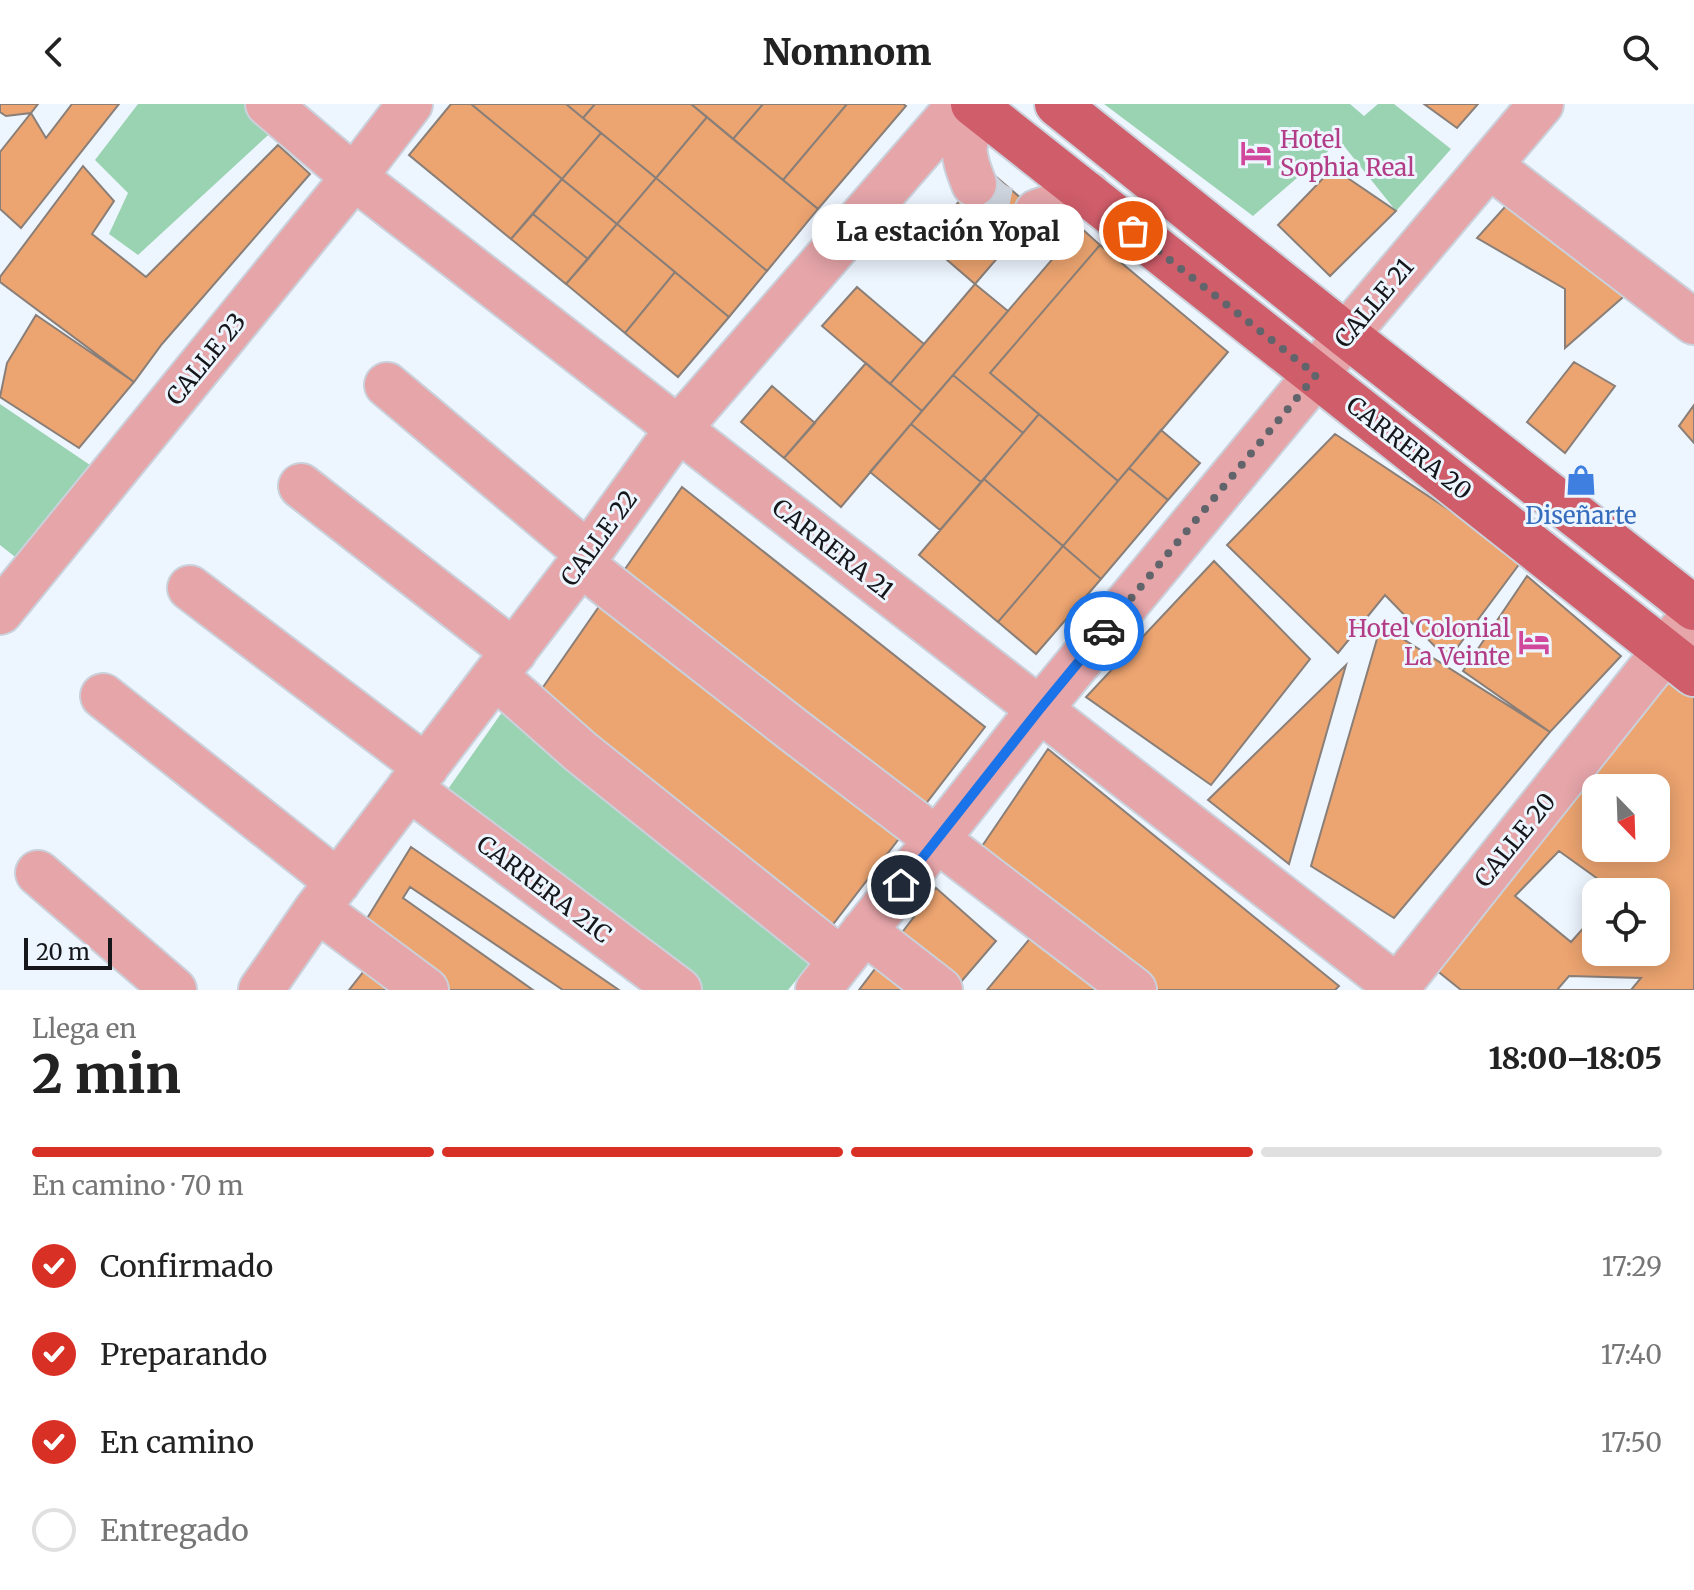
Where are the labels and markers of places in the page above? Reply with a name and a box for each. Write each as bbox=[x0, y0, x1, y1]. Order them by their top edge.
place label: Hotel Sophia Real bbox=[1280, 124, 1415, 183]
hotel icon: Hotel Sophia Real bbox=[1239, 136, 1273, 170]
pin bbox=[1099, 197, 1167, 265]
callout: La estación Yopal bbox=[813, 203, 1085, 259]
shop icon: Diseñarte bbox=[1564, 463, 1598, 497]
place label: Diseñarte bbox=[1525, 500, 1637, 531]
place label: Hotel Colonial La Veinte bbox=[1348, 613, 1510, 672]
hotel icon: Hotel Colonial La Veinte bbox=[1517, 625, 1551, 659]
pin bbox=[867, 851, 935, 919]

